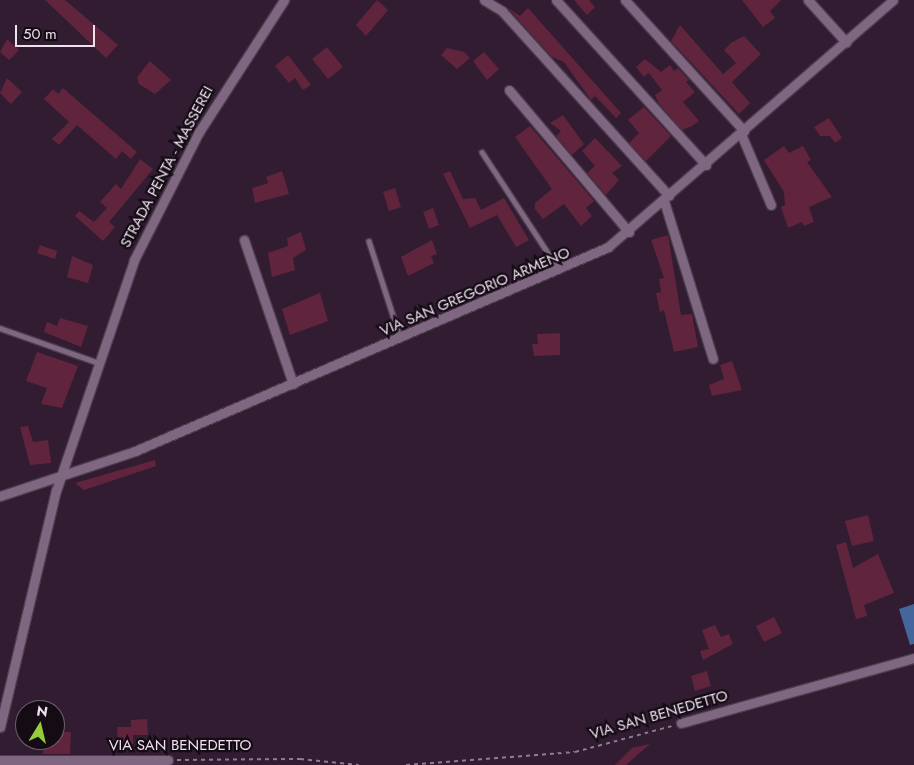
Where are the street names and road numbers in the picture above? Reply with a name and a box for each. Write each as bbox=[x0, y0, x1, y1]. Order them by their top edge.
street label: STRADA PENTA - MASSEREI bbox=[117, 83, 217, 251]
street label: VIA SAN GREGORIO ARMENO bbox=[377, 244, 573, 340]
street label: VIA SAN BENEDETTO bbox=[588, 687, 730, 743]
street label: VIA SAN BENEDETTO bbox=[109, 737, 251, 755]

